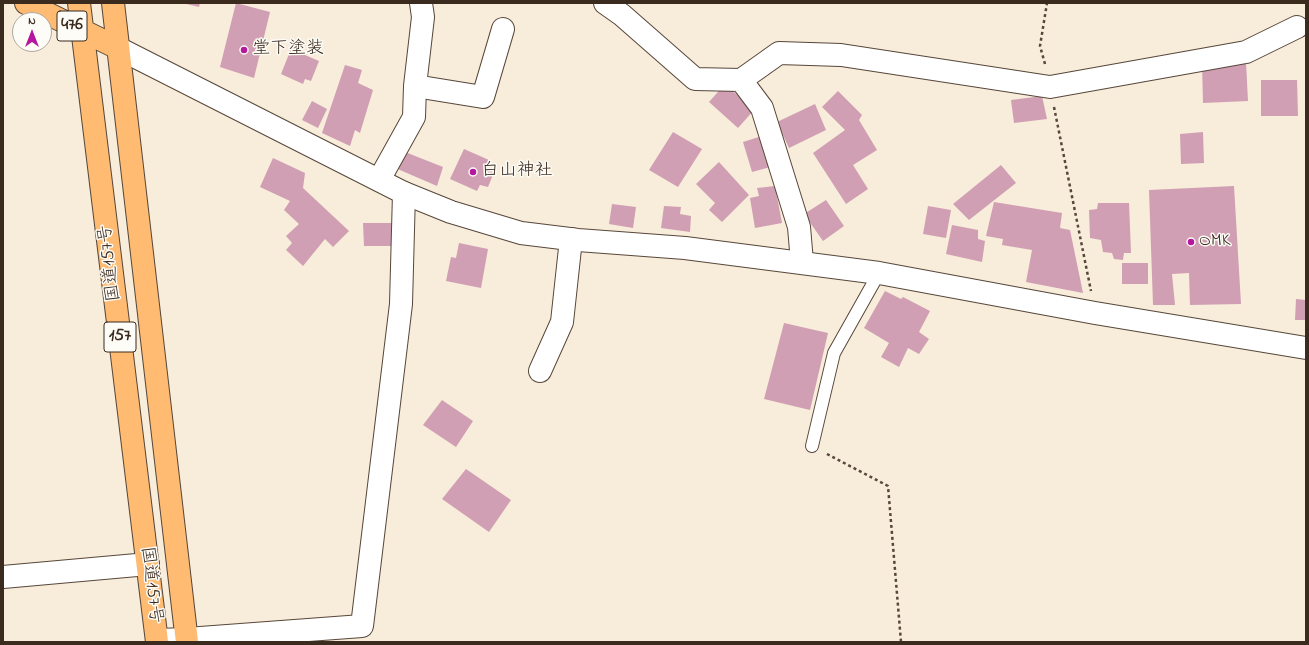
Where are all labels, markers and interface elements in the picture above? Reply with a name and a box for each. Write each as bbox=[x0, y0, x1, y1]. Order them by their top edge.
road number: 476 bbox=[57, 11, 87, 41]
north arrow bbox=[12, 12, 52, 52]
text: N bbox=[28, 13, 36, 29]
place label: 堂下塗装 bbox=[252, 39, 324, 61]
marker: 堂下塗装 bbox=[239, 45, 249, 55]
place label: 白山神社 bbox=[481, 161, 553, 183]
marker: 白山神社 bbox=[468, 167, 478, 177]
street label: 国道157号 bbox=[96, 223, 126, 303]
place label: OMK bbox=[1199, 231, 1230, 253]
marker: OMK bbox=[1186, 237, 1196, 247]
road number: 157 bbox=[104, 322, 136, 352]
street label: 国道157号 bbox=[135, 545, 165, 625]

